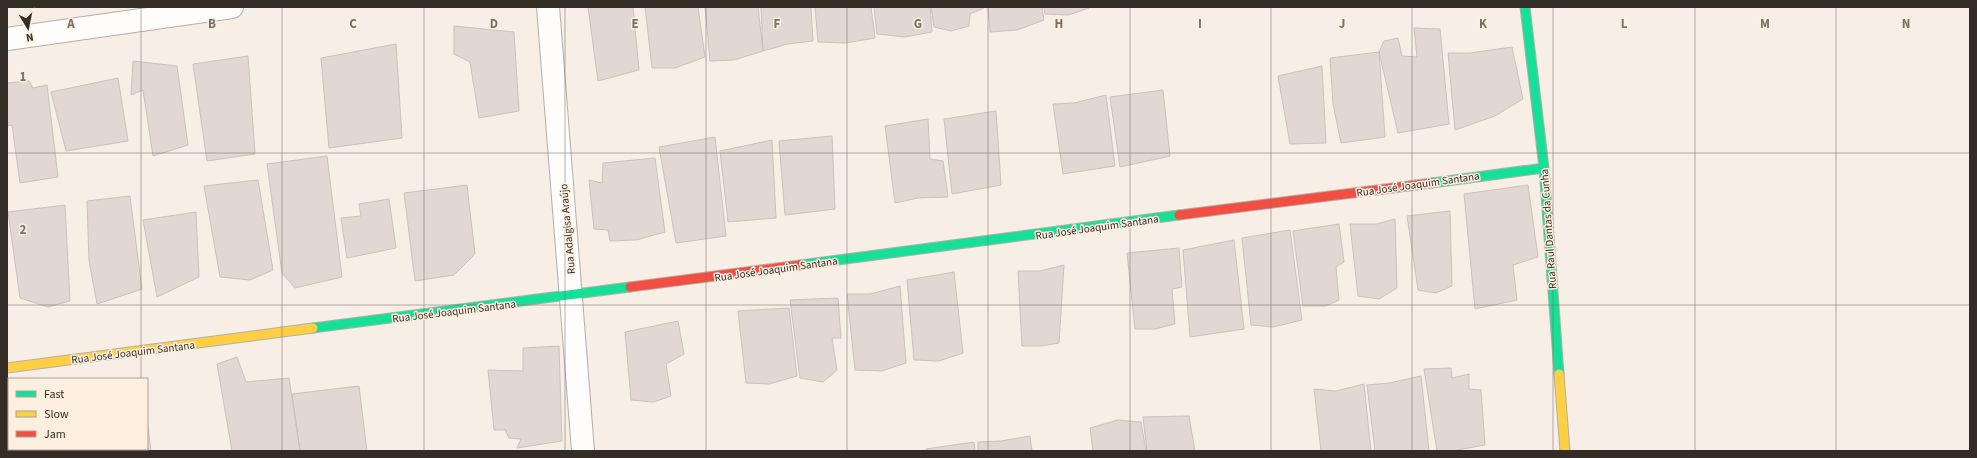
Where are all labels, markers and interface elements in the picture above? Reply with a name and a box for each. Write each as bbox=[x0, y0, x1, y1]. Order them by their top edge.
north arrow bbox=[8, 8, 48, 48]
text: A bbox=[66, 15, 75, 33]
text: B bbox=[208, 15, 216, 33]
text: C bbox=[349, 15, 357, 33]
text: D bbox=[490, 15, 498, 33]
text: E bbox=[631, 15, 639, 33]
text: F bbox=[774, 15, 781, 33]
text: G bbox=[914, 15, 922, 33]
text: H bbox=[1055, 15, 1063, 33]
text: I bbox=[1198, 15, 1202, 33]
text: J bbox=[1339, 15, 1345, 33]
text: K bbox=[1479, 15, 1488, 33]
text: L bbox=[1621, 15, 1628, 33]
text: M bbox=[1760, 15, 1770, 33]
text: N bbox=[1902, 15, 1910, 33]
text: N bbox=[25, 29, 35, 45]
text: 1 bbox=[20, 68, 27, 86]
street label: Rua José Joaquim Santana bbox=[1356, 168, 1481, 201]
street label: Rua Raul Dantas da Cunha bbox=[1537, 168, 1560, 290]
street label: Rua Adalgisa Araújo bbox=[556, 183, 579, 275]
street label: Rua José Joaquim Santana bbox=[1035, 211, 1160, 244]
text: 2 bbox=[20, 221, 27, 239]
street label: Rua José Joaquim Santana bbox=[714, 253, 839, 286]
street label: Rua José Joaquim Santana bbox=[391, 296, 517, 327]
street label: Rua José Joaquim Santana bbox=[70, 337, 196, 368]
legend bbox=[8, 378, 148, 450]
text: Fast bbox=[44, 386, 64, 403]
text: Slow bbox=[44, 406, 69, 423]
text: Jam bbox=[44, 426, 66, 443]

